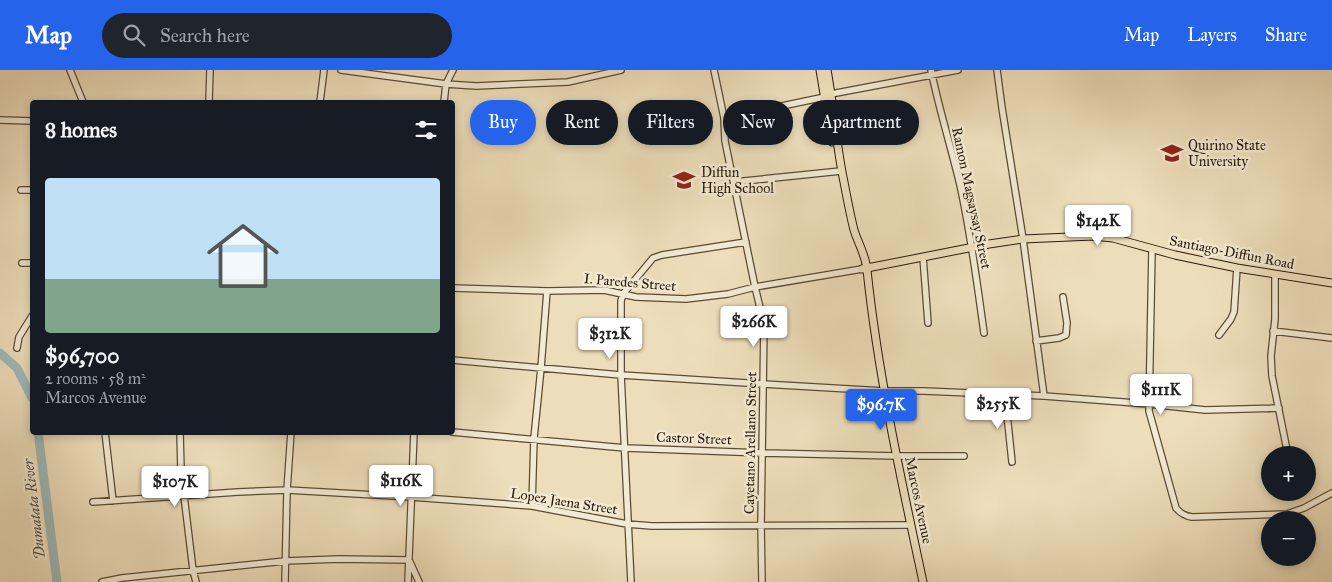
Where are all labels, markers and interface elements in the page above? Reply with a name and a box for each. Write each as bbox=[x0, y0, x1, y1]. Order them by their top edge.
search box bbox=[102, 13, 452, 58]
text: Map bbox=[25, 20, 72, 50]
icon: search bbox=[120, 21, 148, 49]
text: Search here bbox=[160, 24, 250, 47]
text: Map bbox=[1124, 24, 1159, 46]
text: Layers bbox=[1187, 24, 1237, 46]
text: Share bbox=[1265, 24, 1307, 46]
chip: Buy bbox=[470, 100, 536, 145]
chip: Rent bbox=[546, 100, 618, 145]
chip: Filters bbox=[628, 100, 713, 145]
chip: New bbox=[723, 100, 793, 145]
chip: Apartment bbox=[803, 100, 919, 145]
icon: filters bbox=[412, 116, 440, 144]
text: 8 homes bbox=[45, 117, 117, 143]
street label: Ramon Magsaysay Street bbox=[948, 126, 995, 271]
place label: Quirino State University bbox=[1188, 137, 1266, 170]
school or university icon: Quirino State University bbox=[1159, 140, 1185, 166]
place label: Diffun High School bbox=[701, 164, 774, 197]
school or university icon: Diffun High School bbox=[671, 167, 697, 193]
pin: $142K bbox=[1063, 204, 1133, 247]
icon: home bbox=[198, 211, 288, 301]
text: $142K bbox=[1076, 211, 1120, 230]
street label: Santiago-Diffun Road bbox=[1168, 232, 1296, 273]
street label: I. Paredes Street bbox=[583, 270, 677, 295]
pin: $266K bbox=[719, 306, 789, 348]
text: $266K bbox=[731, 312, 777, 331]
pin: $312K bbox=[575, 318, 645, 360]
text: $312K bbox=[589, 324, 631, 343]
text: $96,700 bbox=[45, 343, 120, 369]
text: 2 rooms · 58 m² bbox=[45, 369, 146, 388]
street label: Cayetano Arellano Street bbox=[741, 372, 760, 514]
pin: $111K bbox=[1126, 374, 1196, 416]
text: $111K bbox=[1141, 380, 1181, 399]
text: Marcos Avenue bbox=[45, 388, 146, 407]
pin: $96.7K bbox=[840, 388, 922, 431]
pin: $255K bbox=[963, 388, 1033, 430]
text: $255K bbox=[976, 394, 1020, 413]
text: $96.7K bbox=[857, 395, 905, 414]
street label: Castor Street bbox=[656, 429, 732, 448]
map controls bbox=[1261, 446, 1316, 566]
button: + bbox=[1261, 446, 1316, 501]
street label: Marcos Avenue bbox=[901, 455, 936, 545]
water label: Dumatata River bbox=[19, 457, 49, 560]
pin: $116K bbox=[366, 464, 436, 507]
pin: $107K bbox=[140, 466, 210, 508]
text: $116K bbox=[380, 471, 422, 490]
text: $107K bbox=[152, 472, 198, 491]
street label: Lopez Jaena Street bbox=[509, 485, 619, 519]
button: − bbox=[1261, 511, 1316, 566]

